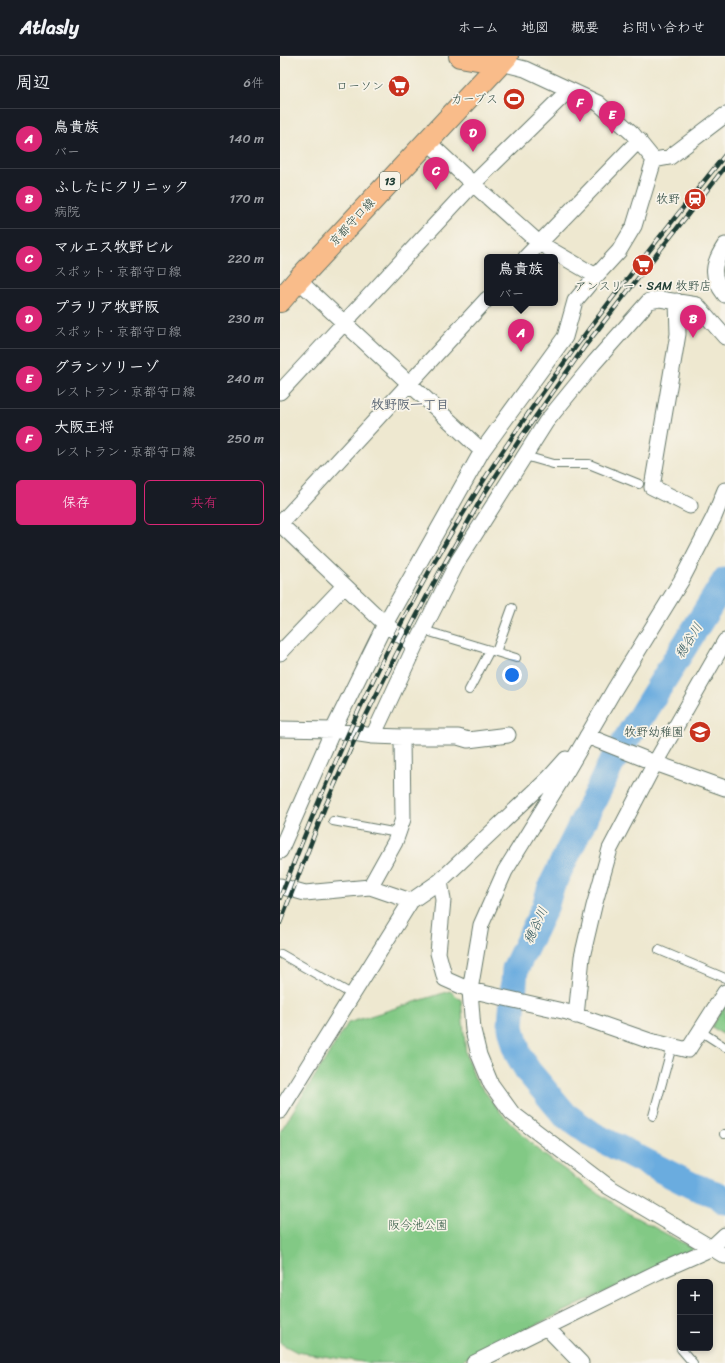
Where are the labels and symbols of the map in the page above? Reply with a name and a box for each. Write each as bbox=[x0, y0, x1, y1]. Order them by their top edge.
supermarket icon: ローソン bbox=[386, 73, 412, 99]
place label: ローソン bbox=[336, 75, 384, 97]
sports icon: カーブス bbox=[501, 86, 527, 112]
place label: カーブス bbox=[451, 88, 498, 110]
pin: F bbox=[567, 89, 593, 122]
pin: E bbox=[599, 101, 625, 134]
pin: D bbox=[460, 119, 486, 152]
pin: C bbox=[423, 157, 449, 190]
road number: 13 bbox=[380, 172, 400, 190]
station icon: 牧野 bbox=[682, 186, 708, 212]
place label: 牧野 bbox=[656, 188, 680, 210]
street label: 京都守口線 bbox=[323, 193, 381, 251]
supermarket icon: アンスリー・SAM 牧野店 bbox=[630, 252, 656, 278]
place label: アンスリー・SAM 牧野店 bbox=[575, 275, 711, 297]
pin: B bbox=[680, 305, 706, 338]
pin: A bbox=[508, 319, 534, 352]
district label: 牧野阪一丁目 bbox=[371, 393, 449, 416]
water label: 穂谷川 bbox=[668, 618, 709, 663]
your location bbox=[502, 665, 522, 685]
school or university icon: 牧野幼稚園 bbox=[687, 719, 713, 745]
place label: 牧野幼稚園 bbox=[624, 721, 684, 743]
water label: 穂谷川 bbox=[517, 903, 554, 948]
park label: 阪今池公園 bbox=[388, 1214, 448, 1236]

